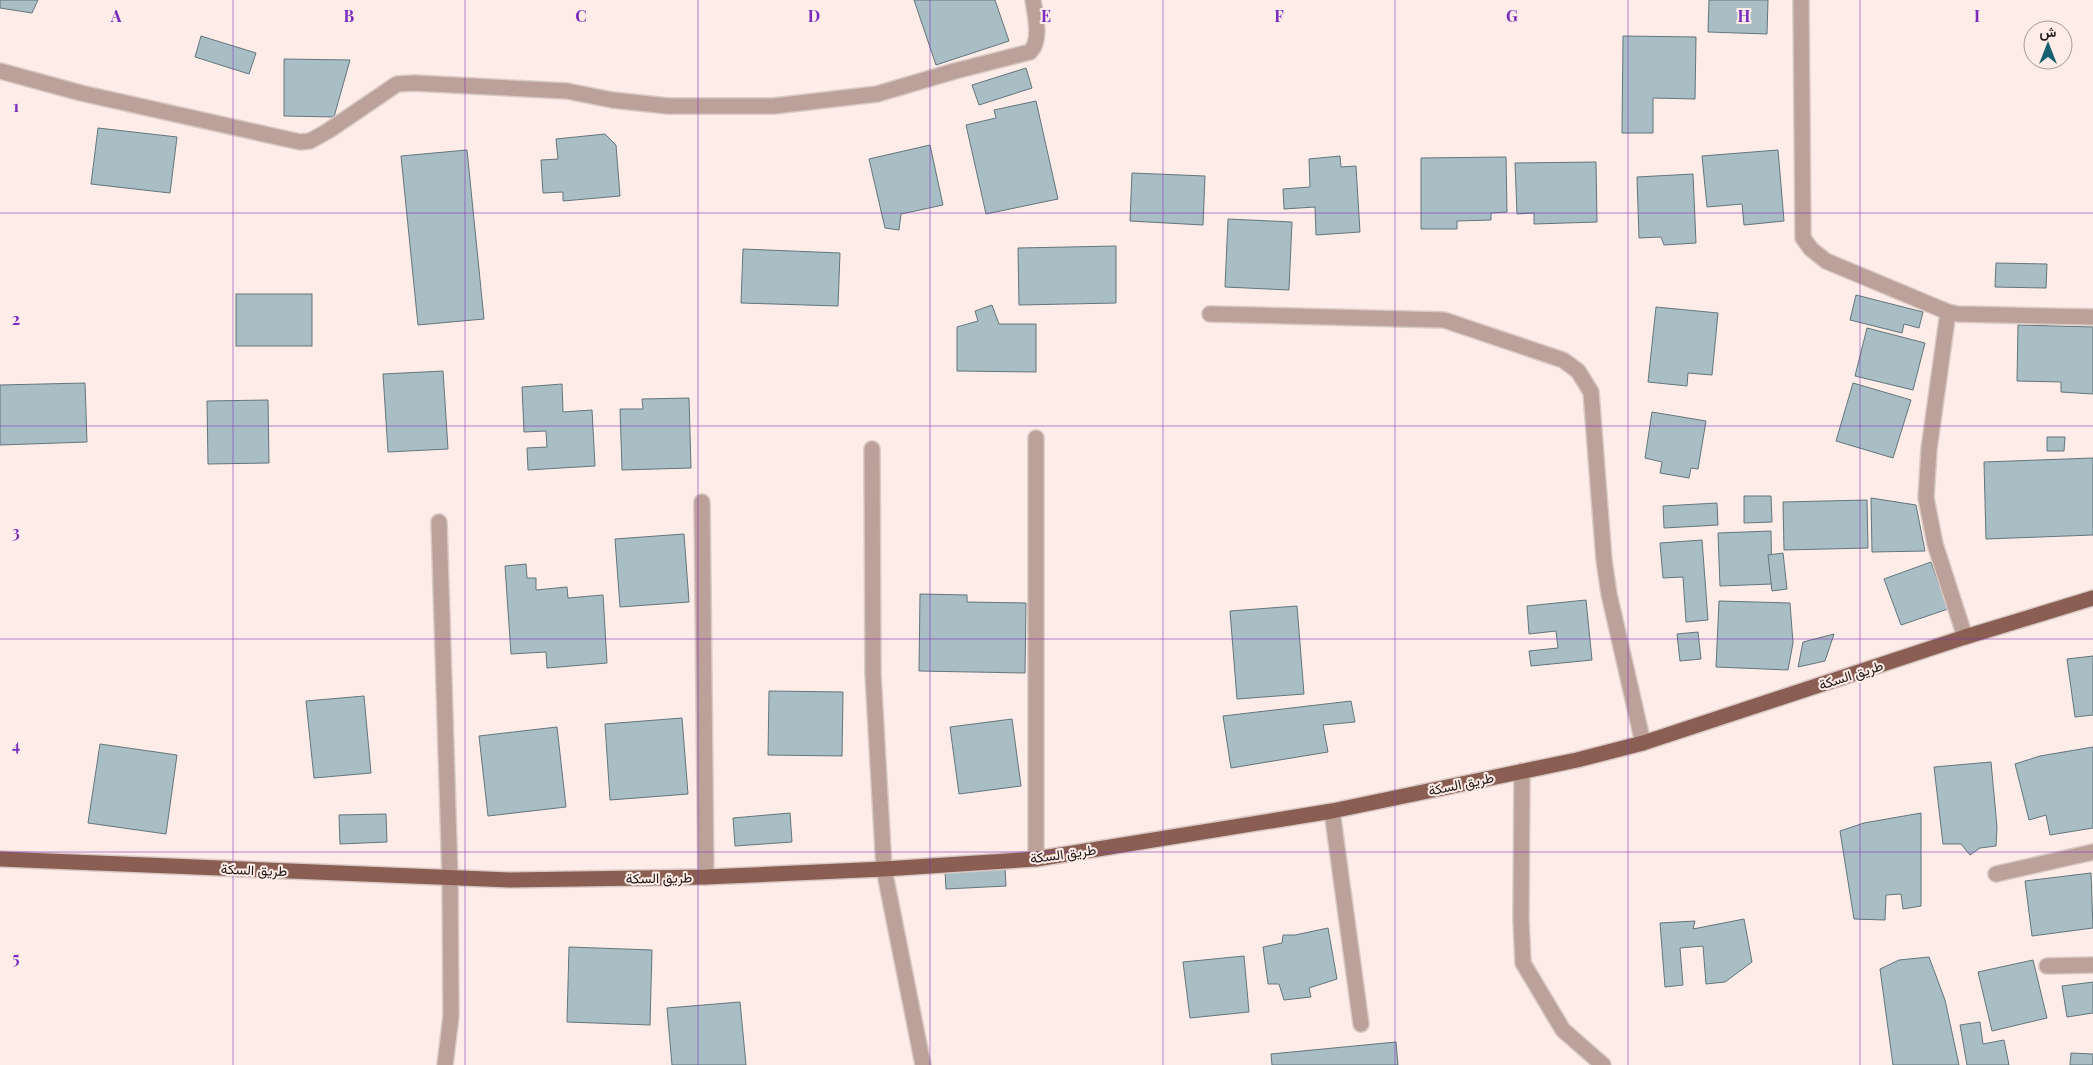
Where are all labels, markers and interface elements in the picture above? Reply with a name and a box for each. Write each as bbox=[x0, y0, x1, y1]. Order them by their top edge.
text: A bbox=[110, 5, 122, 26]
text: B bbox=[344, 5, 355, 26]
text: C bbox=[575, 5, 587, 26]
text: D bbox=[808, 5, 820, 26]
text: E bbox=[1041, 5, 1051, 26]
text: F bbox=[1274, 5, 1284, 26]
text: G bbox=[1506, 5, 1518, 26]
text: H bbox=[1738, 5, 1751, 26]
text: I bbox=[1974, 5, 1980, 26]
north arrow bbox=[2023, 20, 2073, 70]
text: ش bbox=[2040, 22, 2057, 41]
text: 1 bbox=[13, 95, 19, 116]
text: 2 bbox=[12, 308, 20, 329]
text: 3 bbox=[12, 521, 20, 542]
street label: طريق السكة bbox=[1816, 655, 1885, 694]
text: 4 bbox=[12, 734, 20, 755]
street label: طريق السكة bbox=[1426, 767, 1495, 800]
street label: طريق السكة bbox=[1029, 839, 1097, 868]
street label: طريق السكة bbox=[220, 859, 288, 880]
street label: طريق السكة bbox=[625, 867, 692, 888]
text: 5 bbox=[12, 947, 20, 968]

